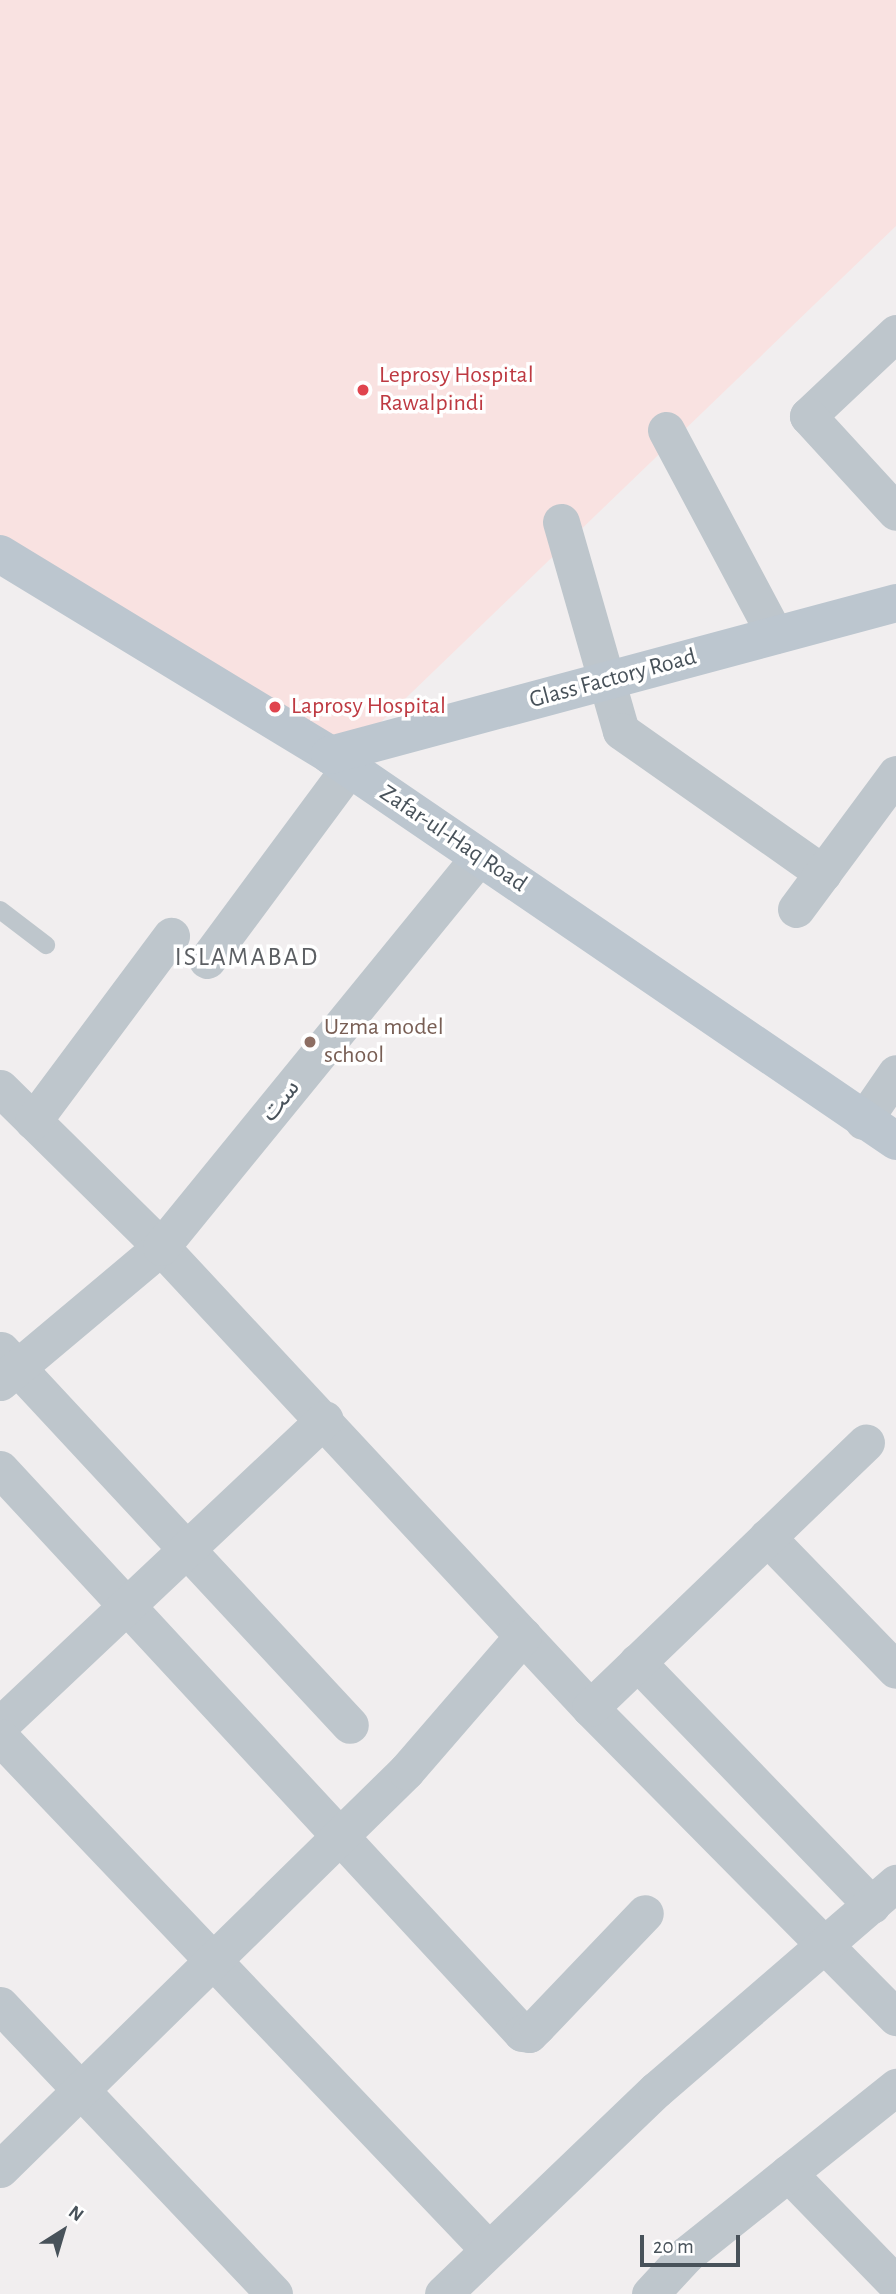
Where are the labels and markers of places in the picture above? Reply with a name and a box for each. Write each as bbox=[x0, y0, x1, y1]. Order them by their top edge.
place label: Leprosy Hospital Rawalpindi bbox=[379, 362, 534, 418]
marker: Leprosy Hospital Rawalpindi bbox=[353, 380, 373, 400]
place label: Laprosy Hospital bbox=[291, 693, 446, 721]
marker: Laprosy Hospital bbox=[265, 697, 285, 717]
place label: Uzma model school bbox=[324, 1014, 444, 1070]
marker: Uzma model school bbox=[302, 1034, 318, 1050]

